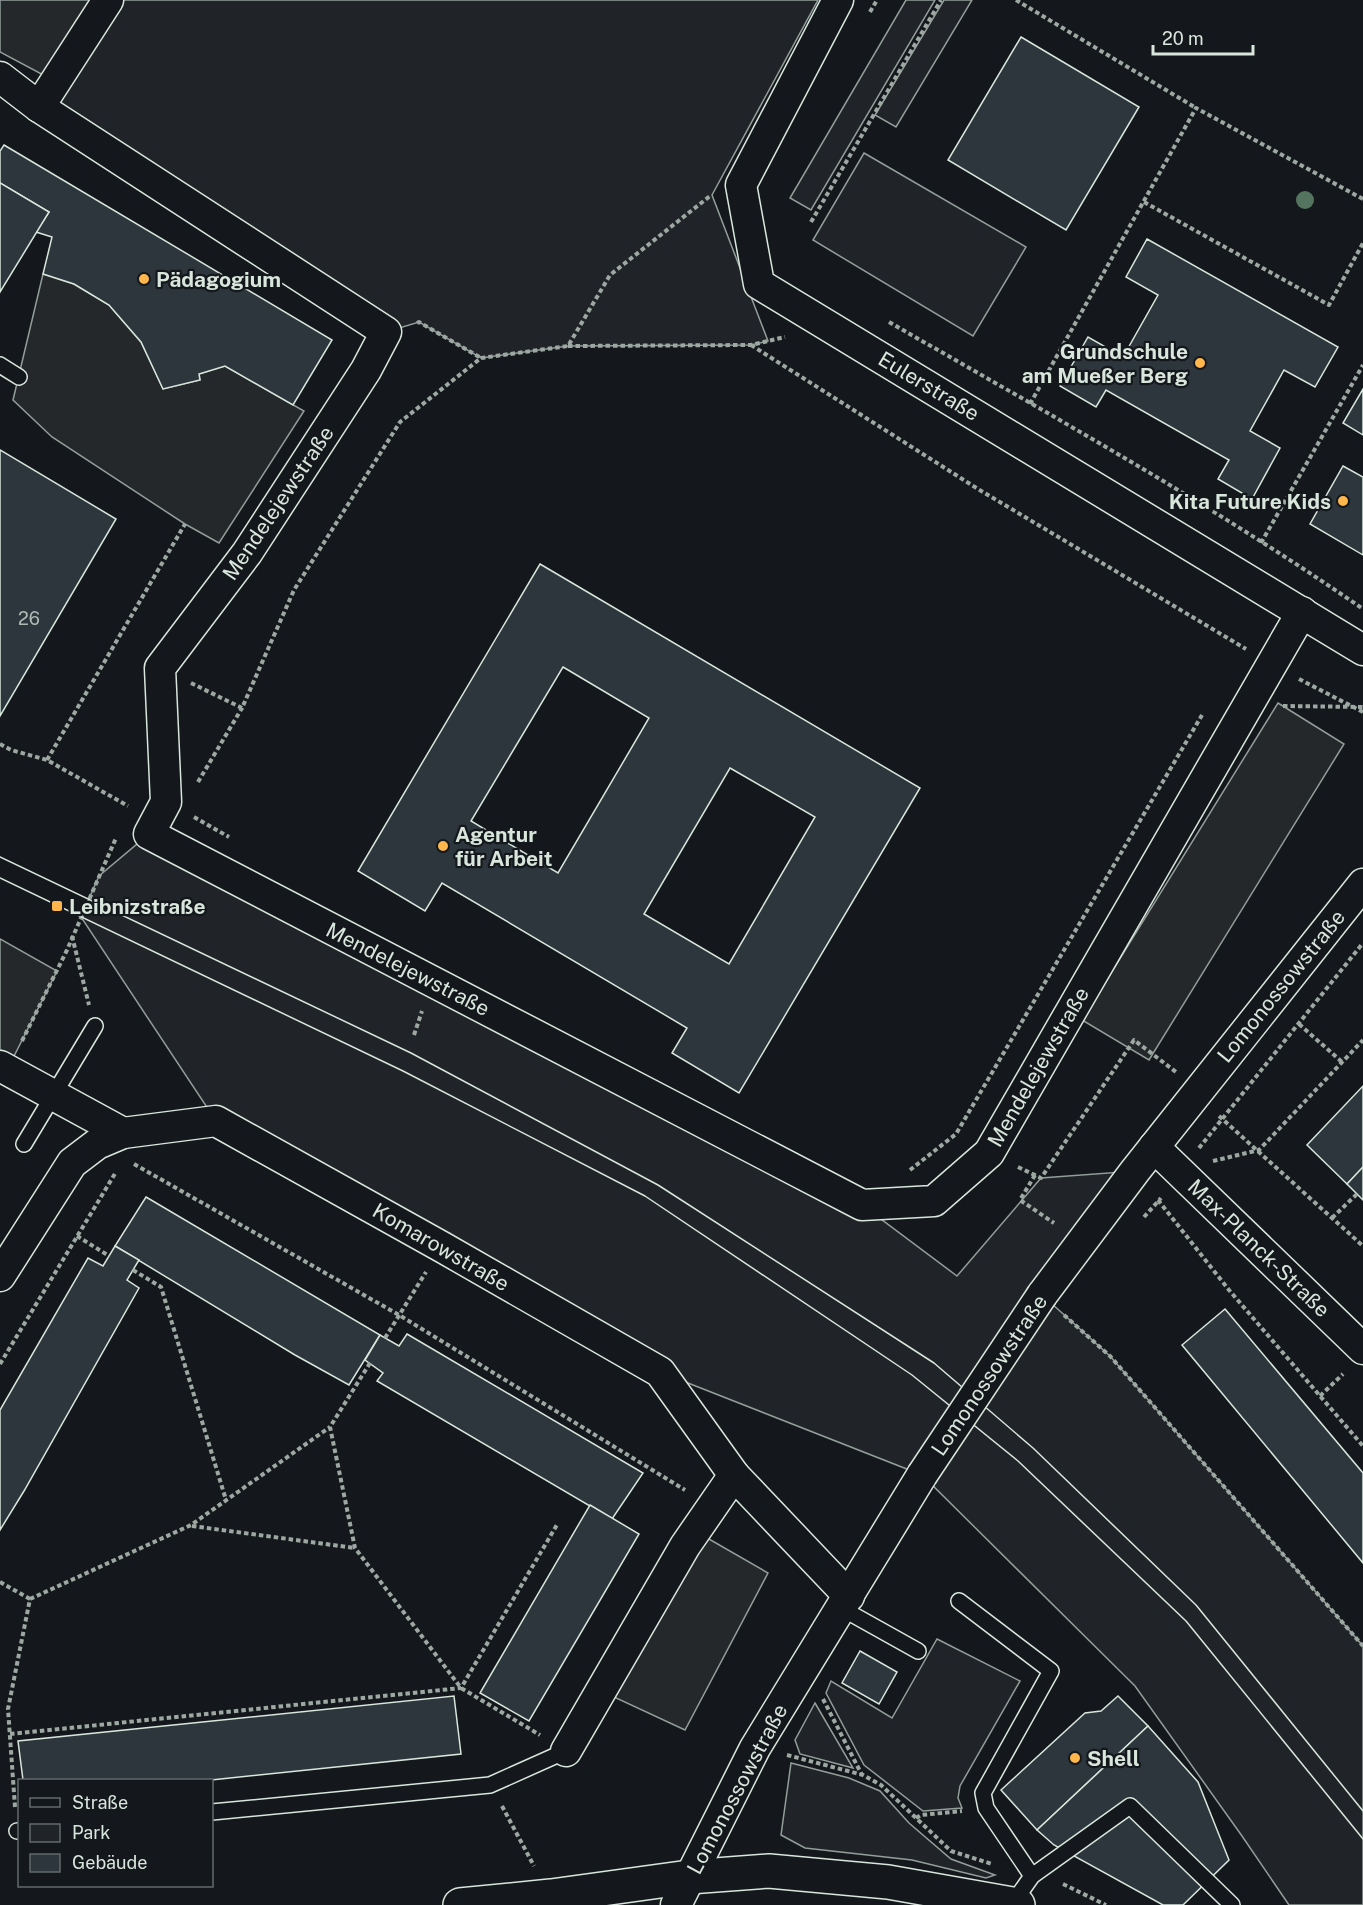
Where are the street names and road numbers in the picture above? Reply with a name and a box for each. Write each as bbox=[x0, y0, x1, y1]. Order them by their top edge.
street label: Eulerstraße bbox=[874, 346, 984, 426]
street label: Mendelejewstraße bbox=[217, 421, 339, 585]
street label: Lomonossowstraße bbox=[1212, 905, 1350, 1067]
street label: Mendelejewstraße bbox=[322, 917, 494, 1021]
street label: Mendelejewstraße bbox=[982, 983, 1094, 1151]
street label: Max-Planck-Straße bbox=[1183, 1174, 1335, 1322]
street label: Komarowstraße bbox=[368, 1198, 514, 1296]
street label: Lomonossowstraße bbox=[926, 1290, 1052, 1460]
street label: Lomonossowstraße bbox=[682, 1700, 792, 1878]

